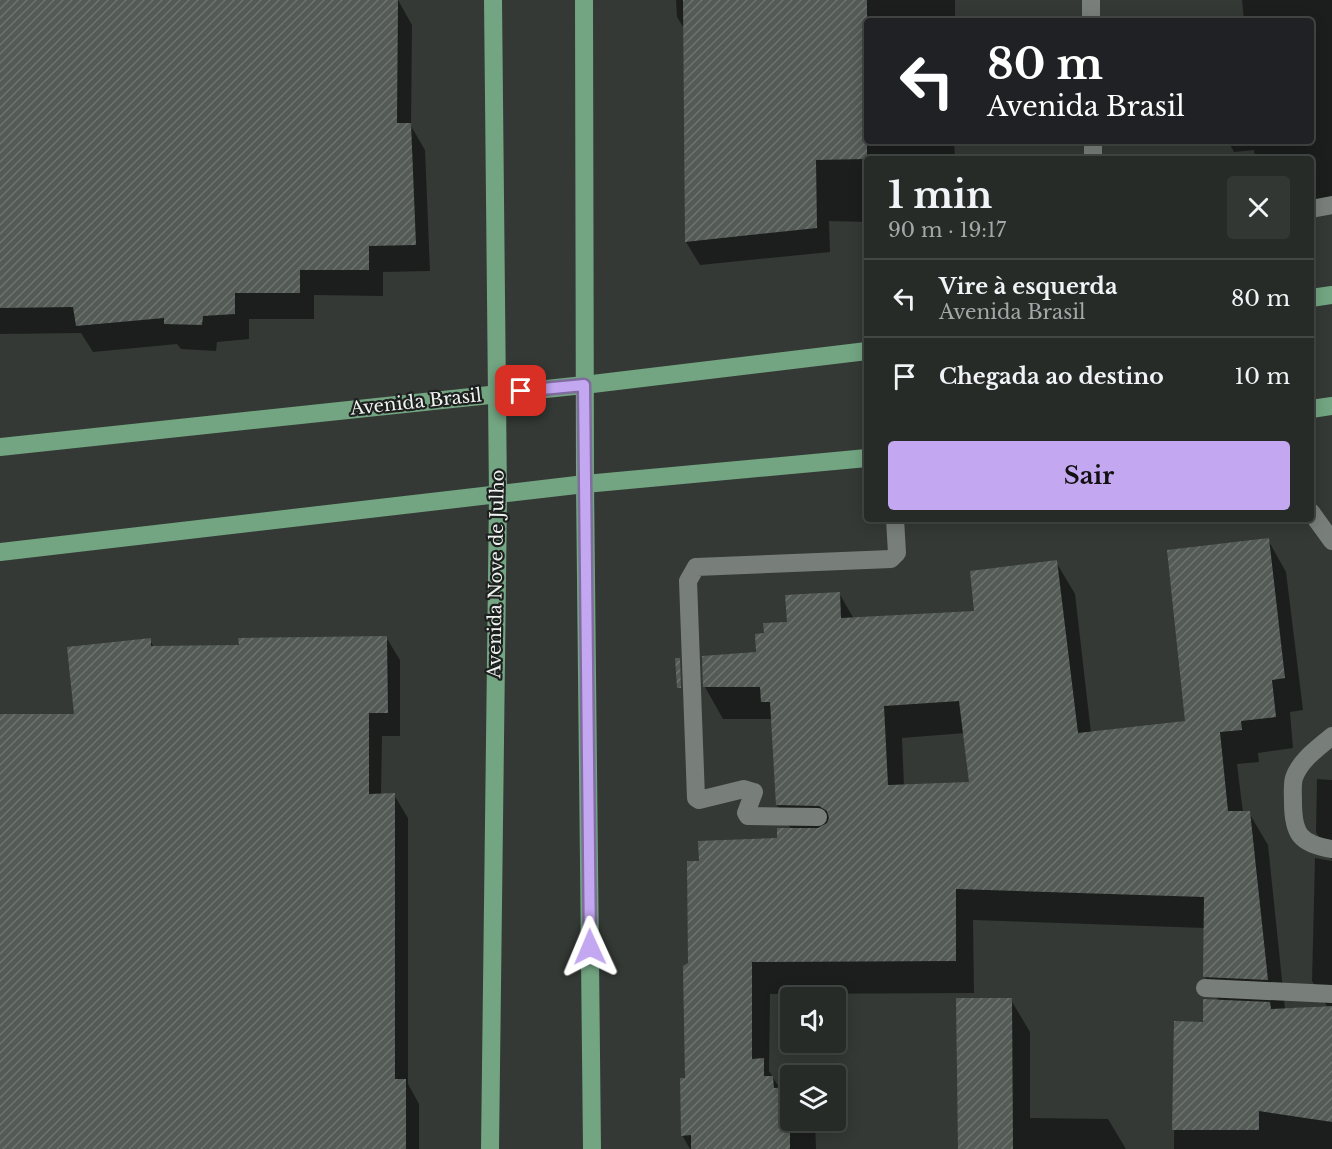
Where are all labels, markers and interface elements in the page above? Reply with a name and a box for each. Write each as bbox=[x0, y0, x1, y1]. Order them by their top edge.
text: 80 m bbox=[987, 38, 1103, 90]
icon: left bbox=[888, 42, 966, 120]
text: Avenida Brasil bbox=[987, 90, 1185, 123]
text: 1 min bbox=[888, 173, 992, 218]
button: close bbox=[1227, 176, 1290, 239]
text: 90 m · 19:17 bbox=[888, 218, 1006, 242]
text: Vire à esquerda bbox=[939, 273, 1118, 300]
icon: left bbox=[888, 282, 921, 315]
text: 80 m bbox=[1231, 285, 1290, 312]
text: Avenida Brasil bbox=[939, 300, 1086, 324]
icon: arrive bbox=[888, 360, 921, 393]
text: Chegada ao destino bbox=[939, 363, 1164, 390]
text: 10 m bbox=[1235, 363, 1290, 390]
pin bbox=[495, 365, 546, 416]
icon: arrive bbox=[504, 374, 537, 407]
street label: Avenida Brasil bbox=[348, 384, 483, 420]
button: Sair bbox=[888, 441, 1290, 510]
street label: Avenida Nove de Julho bbox=[483, 469, 509, 680]
position arrow bbox=[558, 915, 622, 979]
map controls bbox=[780, 987, 846, 1131]
button: sound bbox=[780, 987, 846, 1053]
button: layers bbox=[780, 1065, 846, 1131]

